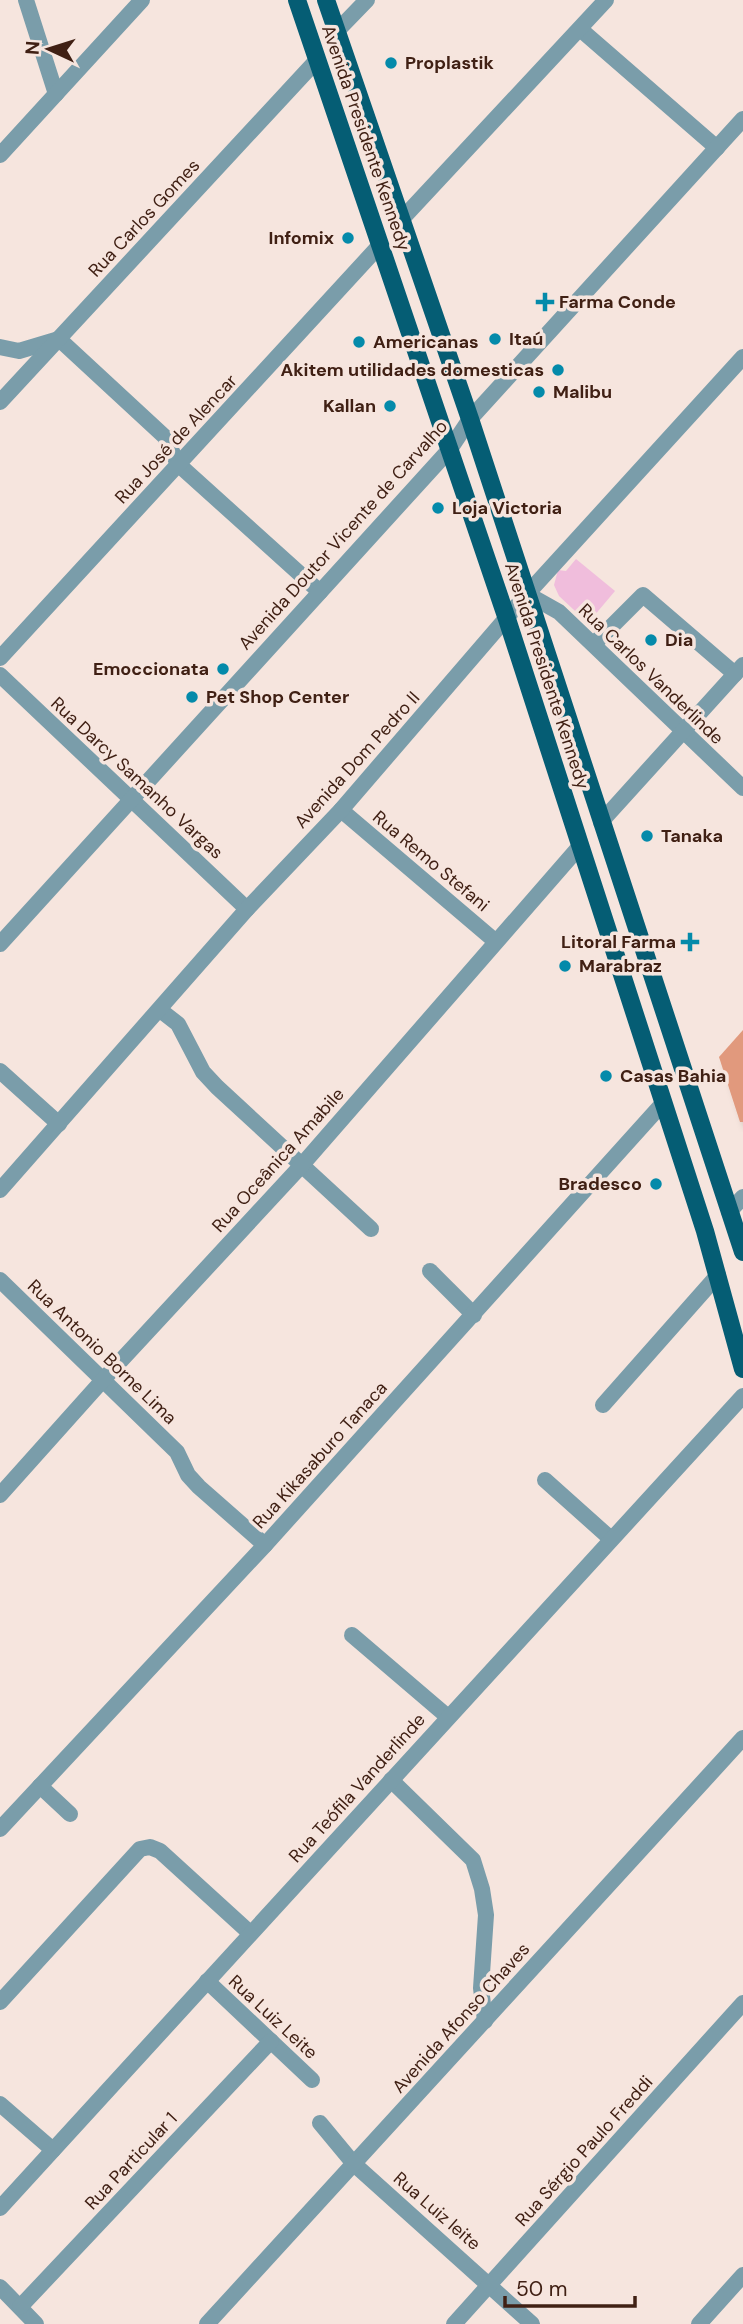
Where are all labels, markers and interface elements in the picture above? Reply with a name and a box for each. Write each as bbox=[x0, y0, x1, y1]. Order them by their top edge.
north arrow bbox=[14, 14, 84, 84]
street label: Avenida Presidente Kennedy bbox=[316, 22, 416, 254]
text: N bbox=[20, 40, 45, 56]
place label: Proplastik bbox=[405, 51, 494, 75]
marker: Proplastik bbox=[383, 55, 399, 71]
street label: Rua Carlos Gomes bbox=[83, 154, 205, 282]
place label: Infomix bbox=[269, 226, 334, 250]
marker: Infomix bbox=[340, 230, 356, 246]
place label: Farma Conde bbox=[559, 290, 676, 314]
marker: Farma Conde bbox=[537, 294, 553, 310]
place label: Itaú bbox=[509, 327, 543, 351]
place label: Americanas bbox=[373, 330, 479, 354]
marker: Itaú bbox=[487, 331, 503, 347]
marker: Americanas bbox=[351, 334, 367, 350]
place label: Akitem utilidades domesticas bbox=[280, 358, 544, 382]
marker: Akitem utilidades domesticas bbox=[550, 362, 566, 378]
street label: Rua José de Alencar bbox=[110, 369, 243, 509]
place label: Malibu bbox=[553, 380, 612, 404]
marker: Malibu bbox=[531, 384, 547, 400]
place label: Kallan bbox=[323, 394, 376, 418]
marker: Kallan bbox=[382, 398, 398, 414]
street label: Avenida Doutor Vicente de Carvalho bbox=[233, 415, 453, 655]
place label: Loja Victoria bbox=[452, 496, 562, 520]
marker: Loja Victoria bbox=[430, 500, 446, 516]
street label: Avenida Presidente Kennedy bbox=[499, 560, 595, 792]
street label: Rua Carlos Vanderlinde bbox=[573, 598, 729, 750]
place label: Dia bbox=[665, 628, 693, 652]
marker: Dia bbox=[643, 632, 659, 648]
place label: Emoccionata bbox=[93, 657, 209, 681]
marker: Emoccionata bbox=[215, 661, 231, 677]
place label: Pet Shop Center bbox=[206, 685, 349, 709]
street label: Avenida Dom Pedro II bbox=[289, 686, 425, 834]
marker: Pet Shop Center bbox=[184, 689, 200, 705]
street label: Rua Darcy Samanho Vargas bbox=[46, 692, 228, 864]
street label: Rua Remo Stefani bbox=[368, 805, 494, 917]
place label: Tanaka bbox=[661, 824, 723, 848]
marker: Tanaka bbox=[639, 828, 655, 844]
place label: Litoral Farma bbox=[561, 930, 676, 954]
marker: Litoral Farma bbox=[682, 934, 698, 950]
place label: Marabraz bbox=[579, 954, 662, 978]
marker: Marabraz bbox=[557, 958, 573, 974]
place label: Casas Bahia bbox=[620, 1064, 726, 1088]
marker: Casas Bahia bbox=[598, 1068, 614, 1084]
street label: Rua Oceânica Amabile bbox=[207, 1082, 349, 1238]
place label: Bradesco bbox=[558, 1172, 642, 1196]
marker: Bradesco bbox=[648, 1176, 664, 1192]
street label: Rua Antonio Borne Lima bbox=[22, 1274, 182, 1430]
street label: Rua Kikasaburo Tanaca bbox=[247, 1376, 393, 1534]
street label: Rua Teófila Vanderlinde bbox=[283, 1708, 431, 1868]
street label: Avenida Afonso Chaves bbox=[387, 1938, 535, 2098]
street label: Rua Luiz Leite bbox=[223, 1970, 323, 2064]
street label: Rua Sérgio Paulo Freddi bbox=[510, 2070, 658, 2232]
street label: Rua Particular 1 bbox=[80, 2107, 182, 2215]
street label: Rua Luiz leite bbox=[388, 2166, 486, 2256]
scale bar bbox=[505, 2264, 634, 2308]
text: 50 m bbox=[516, 2275, 567, 2303]

